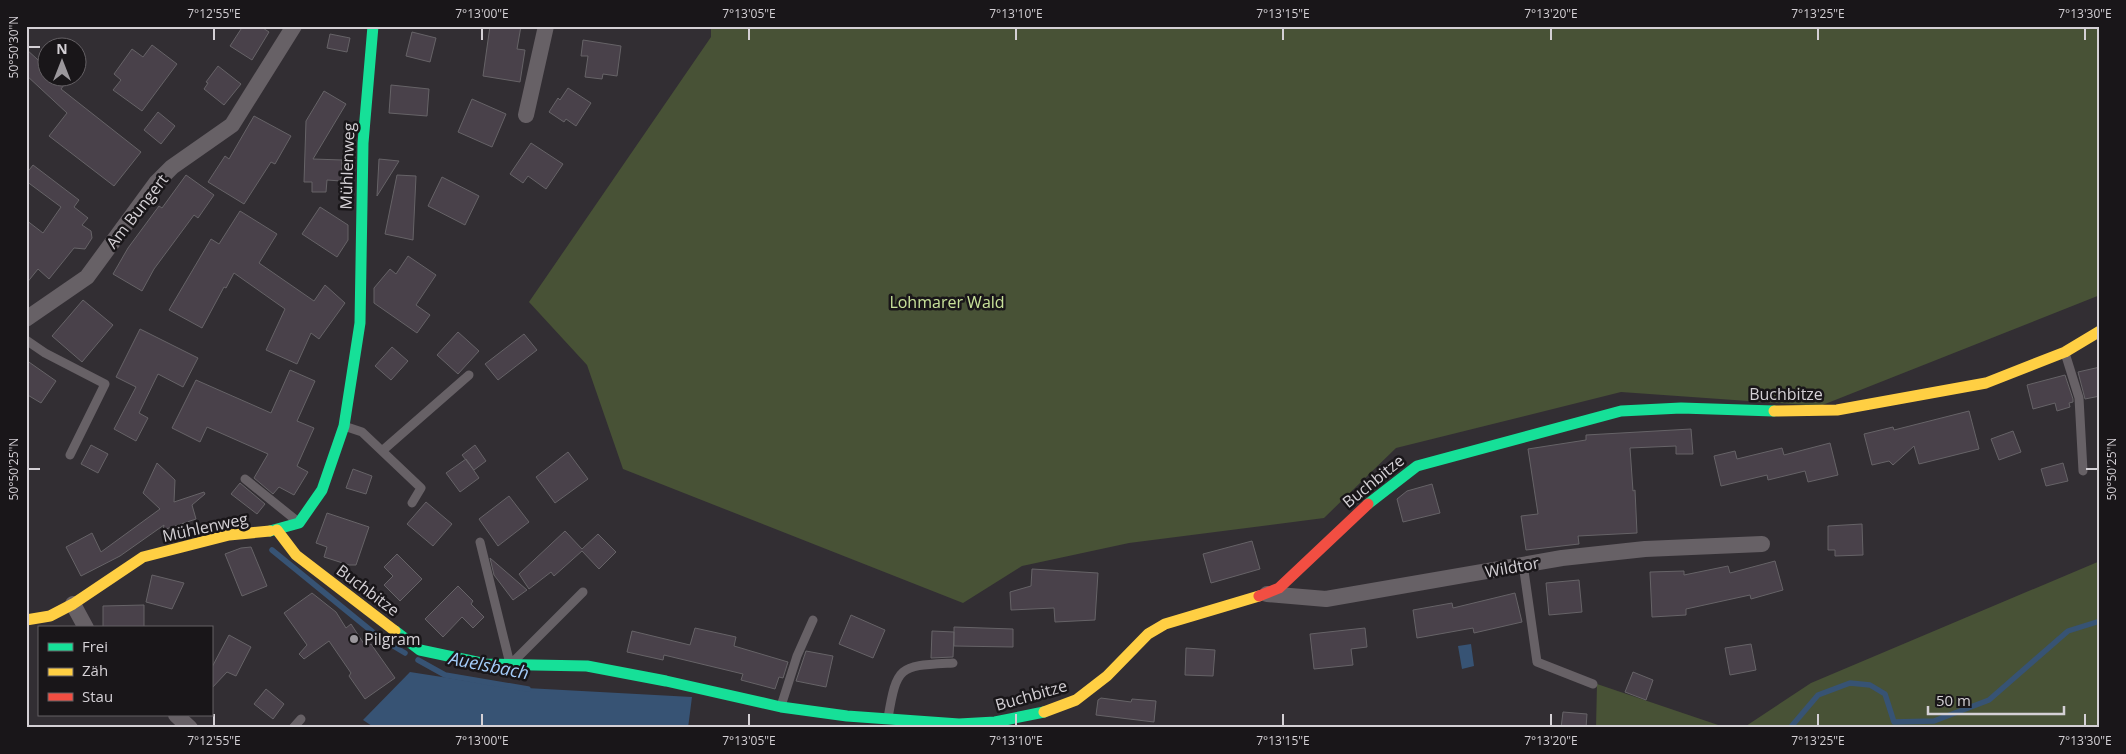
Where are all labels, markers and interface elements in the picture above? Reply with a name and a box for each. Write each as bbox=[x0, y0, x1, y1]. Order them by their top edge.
text: 7°12'55"E bbox=[187, 5, 241, 22]
text: 7°13'00"E bbox=[455, 5, 509, 22]
text: 7°13'05"E bbox=[722, 5, 776, 22]
text: 7°13'10"E bbox=[989, 5, 1043, 22]
text: 7°13'15"E bbox=[1256, 5, 1310, 22]
text: 7°13'20"E bbox=[1524, 5, 1578, 22]
text: 7°13'25"E bbox=[1791, 5, 1845, 22]
text: 7°13'30"E bbox=[2058, 5, 2112, 22]
text: 50°50'30"N bbox=[5, 16, 22, 78]
north arrow bbox=[38, 38, 88, 88]
text: N bbox=[56, 39, 68, 58]
street label: Mühlenweg bbox=[334, 122, 360, 210]
street label: Am Bungert bbox=[101, 169, 173, 253]
park label: Lohmarer Wald bbox=[889, 291, 1005, 313]
street label: Buchbitze bbox=[1749, 383, 1823, 405]
text: 50°50'25"N bbox=[5, 438, 22, 500]
text: 50°50'25"N bbox=[2103, 438, 2120, 500]
street label: Buchbitze bbox=[1337, 449, 1409, 513]
street label: Mühlenweg bbox=[160, 507, 250, 547]
street label: Wildtor bbox=[1483, 551, 1541, 583]
street label: Buchbitze bbox=[332, 559, 404, 621]
legend bbox=[38, 626, 212, 716]
place label: Pilgram bbox=[364, 628, 421, 650]
marker: Pilgram bbox=[348, 633, 360, 645]
text: Frei bbox=[82, 636, 108, 656]
water label: Auelsbach bbox=[445, 645, 531, 685]
text: Zäh bbox=[82, 660, 108, 680]
street label: Buchbitze bbox=[993, 674, 1069, 716]
scale bar bbox=[1928, 684, 2065, 716]
text: Stau bbox=[82, 686, 113, 706]
text: 50 m bbox=[1936, 690, 1971, 710]
text: 7°12'55"E bbox=[187, 732, 241, 749]
text: 7°13'00"E bbox=[455, 732, 509, 749]
text: 7°13'05"E bbox=[722, 732, 776, 749]
text: 7°13'10"E bbox=[989, 732, 1043, 749]
text: 7°13'15"E bbox=[1256, 732, 1310, 749]
text: 7°13'20"E bbox=[1524, 732, 1578, 749]
text: 7°13'25"E bbox=[1791, 732, 1845, 749]
text: 7°13'30"E bbox=[2058, 732, 2112, 749]

